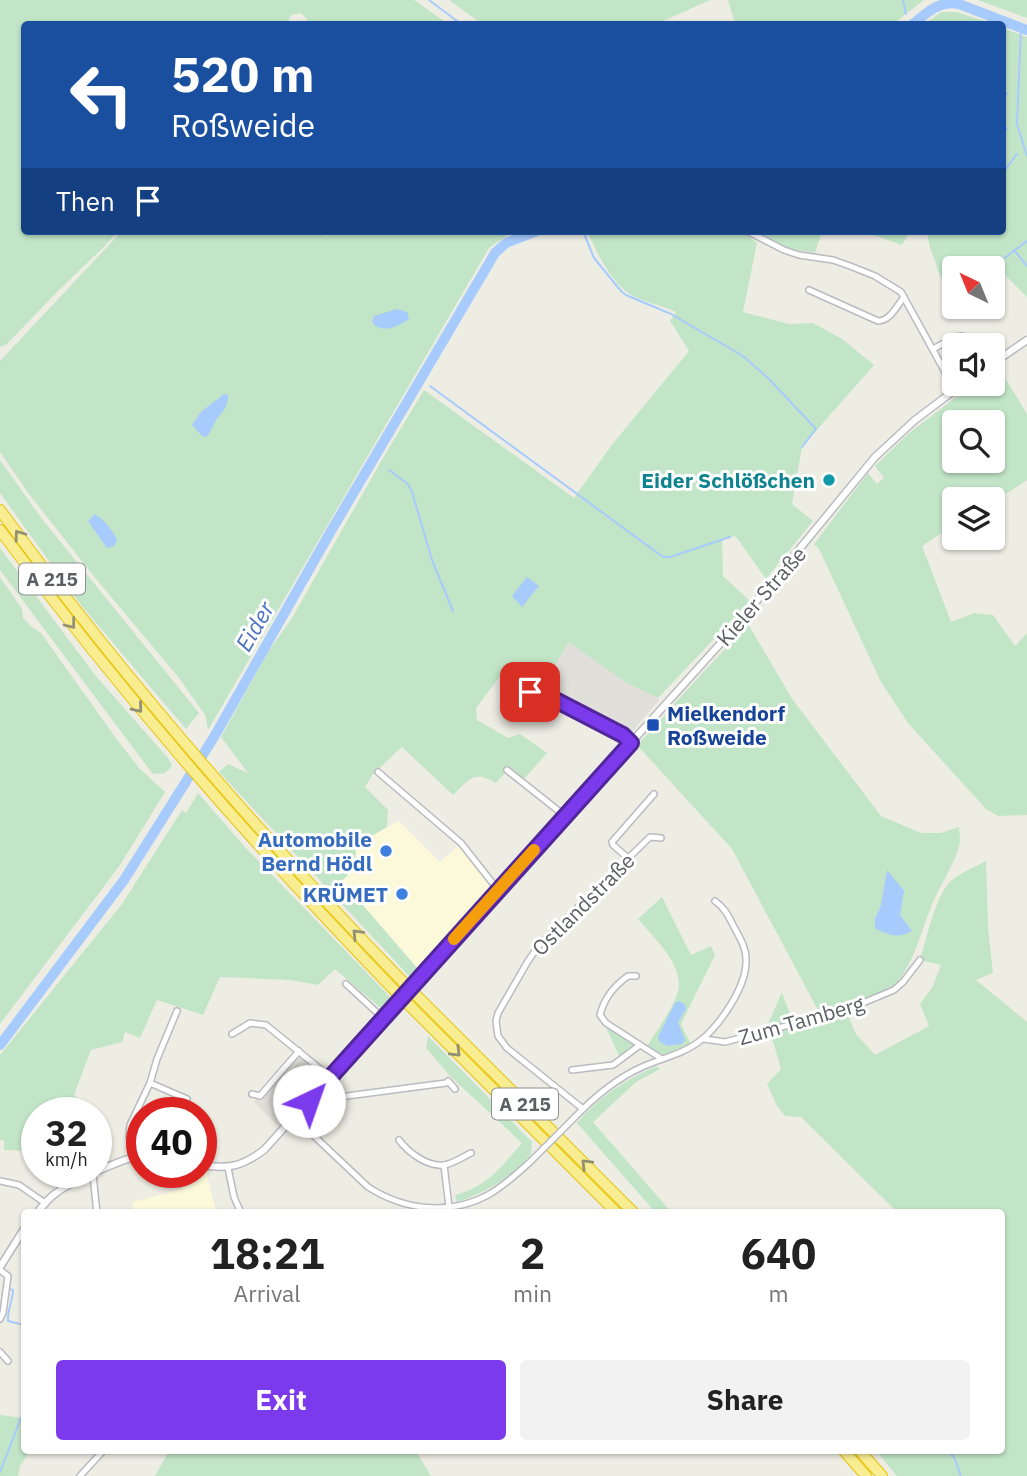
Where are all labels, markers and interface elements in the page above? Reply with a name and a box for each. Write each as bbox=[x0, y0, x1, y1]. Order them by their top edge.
text: 520 m bbox=[171, 42, 315, 105]
icon: left bbox=[56, 49, 147, 140]
text: Roßweide bbox=[171, 104, 315, 146]
icon: arrive bbox=[129, 182, 167, 220]
text: Then bbox=[56, 184, 115, 218]
north arrow bbox=[942, 256, 1004, 318]
map controls bbox=[942, 256, 1005, 550]
button: sound bbox=[942, 333, 1005, 396]
button: search bbox=[942, 410, 1005, 473]
place label: Eider Schlößchen bbox=[641, 466, 815, 494]
marker: Eider Schlößchen bbox=[821, 472, 837, 488]
button: layers bbox=[942, 487, 1005, 550]
one-way arrow bbox=[14, 530, 27, 543]
street label: Kieler Straße bbox=[710, 540, 812, 652]
road number: A 215 bbox=[19, 564, 85, 594]
water label: Eider bbox=[228, 595, 280, 656]
one-way arrow bbox=[62, 616, 75, 628]
pin bbox=[500, 662, 560, 722]
icon: arrive bbox=[511, 673, 549, 711]
one-way arrow bbox=[130, 699, 142, 712]
place label: Mielkendorf Roßweide bbox=[667, 699, 786, 751]
marker: Mielkendorf Roßweide bbox=[645, 717, 661, 733]
place label: Automobile Bernd Hödl bbox=[258, 825, 372, 877]
marker: Automobile Bernd Hödl bbox=[378, 843, 394, 859]
street label: Ostlandstraße bbox=[526, 847, 640, 961]
place label: KRÜMET bbox=[303, 880, 388, 908]
marker: KRÜMET bbox=[394, 886, 410, 902]
one-way arrow bbox=[352, 929, 365, 942]
street label: Zum Tamberg bbox=[735, 989, 867, 1051]
one-way arrow bbox=[448, 1044, 460, 1056]
position arrow bbox=[272, 1064, 346, 1138]
road number: A 215 bbox=[492, 1088, 558, 1120]
speed limit sign: 40 bbox=[126, 1097, 217, 1188]
text: 32 bbox=[45, 1110, 88, 1156]
text: km/h bbox=[45, 1148, 88, 1171]
one-way arrow bbox=[581, 1160, 594, 1173]
text: 18:21 bbox=[210, 1226, 324, 1281]
text: 2 bbox=[520, 1226, 545, 1281]
text: 640 bbox=[741, 1226, 816, 1281]
text: Arrival bbox=[234, 1278, 301, 1308]
text: min bbox=[513, 1278, 552, 1308]
text: m bbox=[768, 1278, 789, 1308]
button: Exit bbox=[56, 1360, 506, 1440]
button: Share bbox=[520, 1360, 970, 1440]

